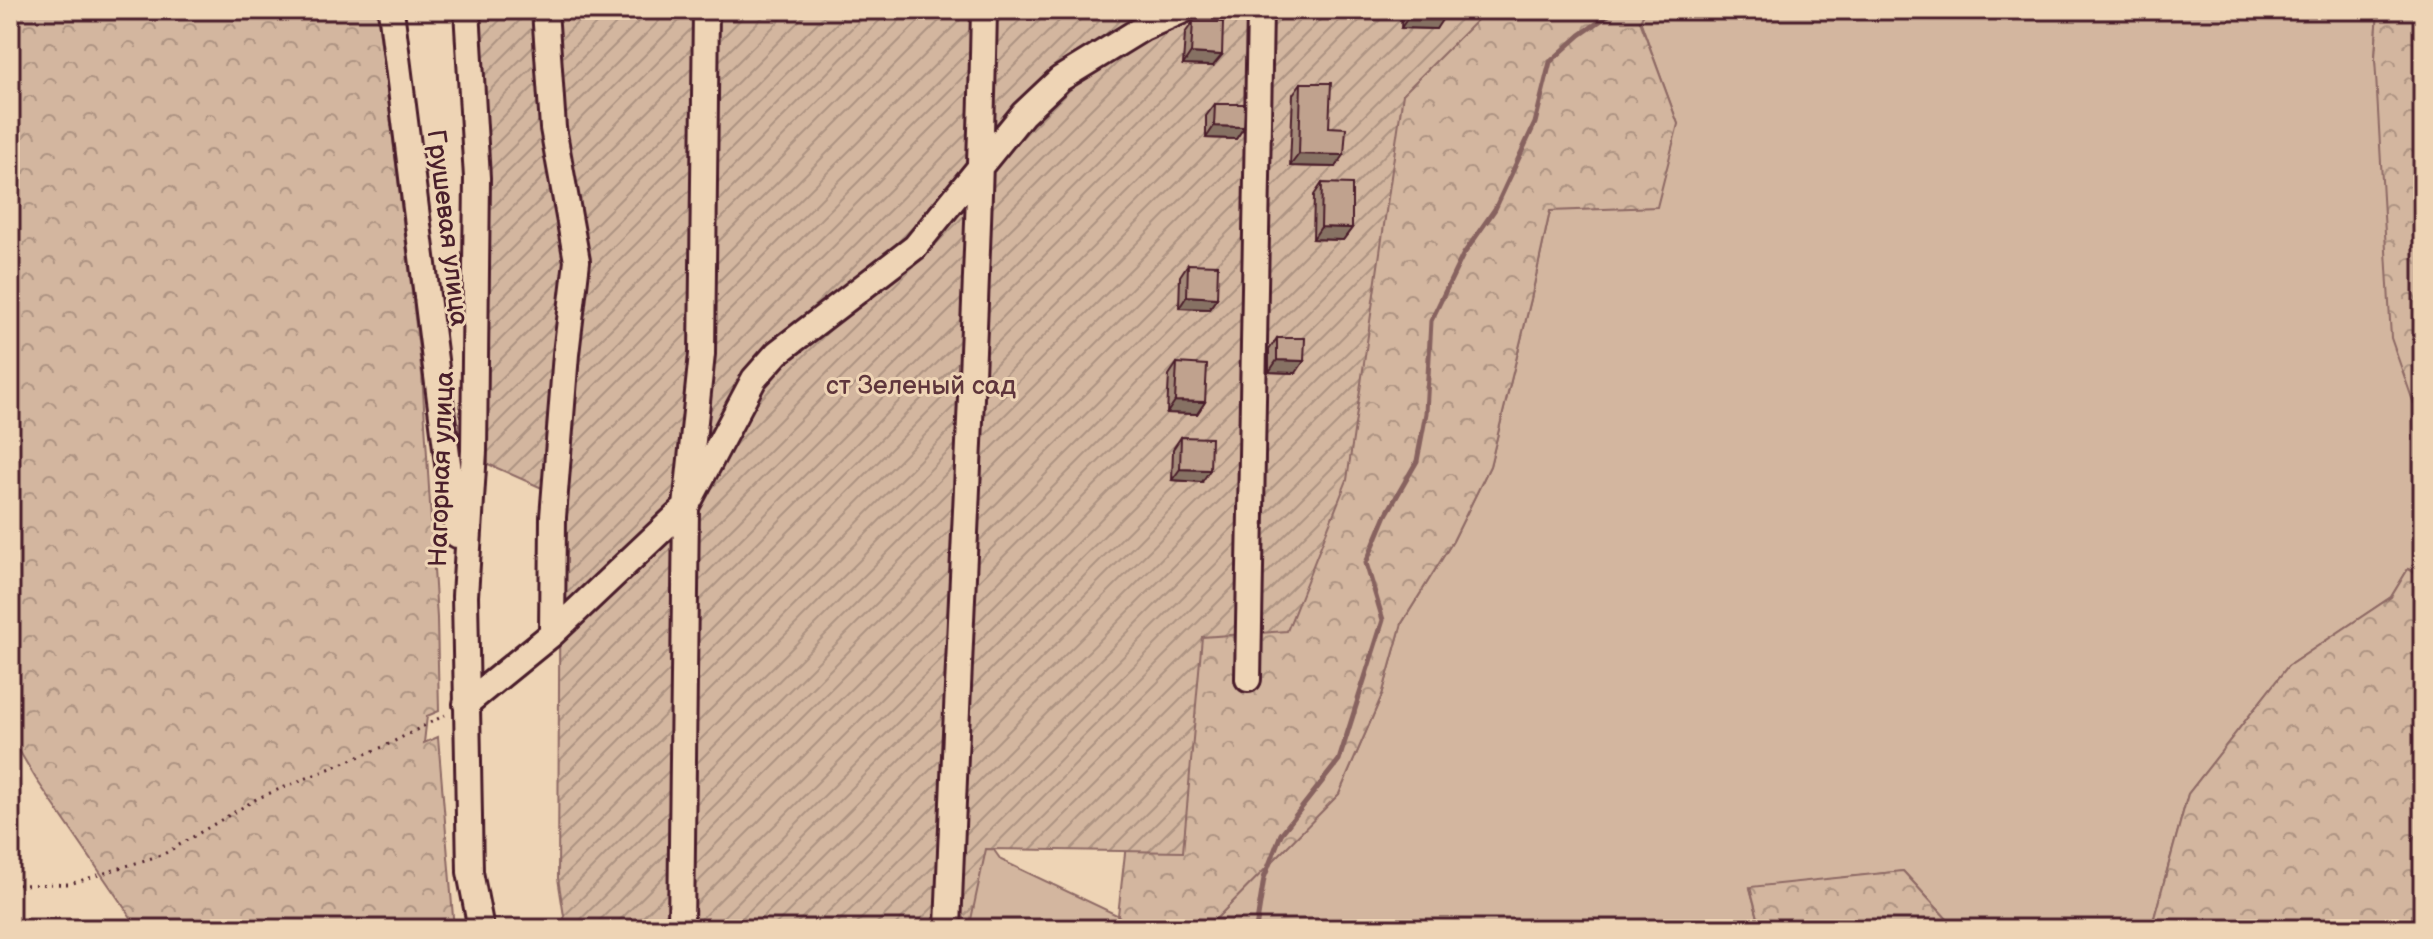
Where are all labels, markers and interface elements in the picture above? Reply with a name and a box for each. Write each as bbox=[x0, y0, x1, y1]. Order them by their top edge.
street label: Грушевая улица bbox=[420, 128, 474, 328]
street label: Нагорная улица bbox=[423, 371, 461, 567]
park label: ст Зеленый сад bbox=[826, 371, 1016, 402]

